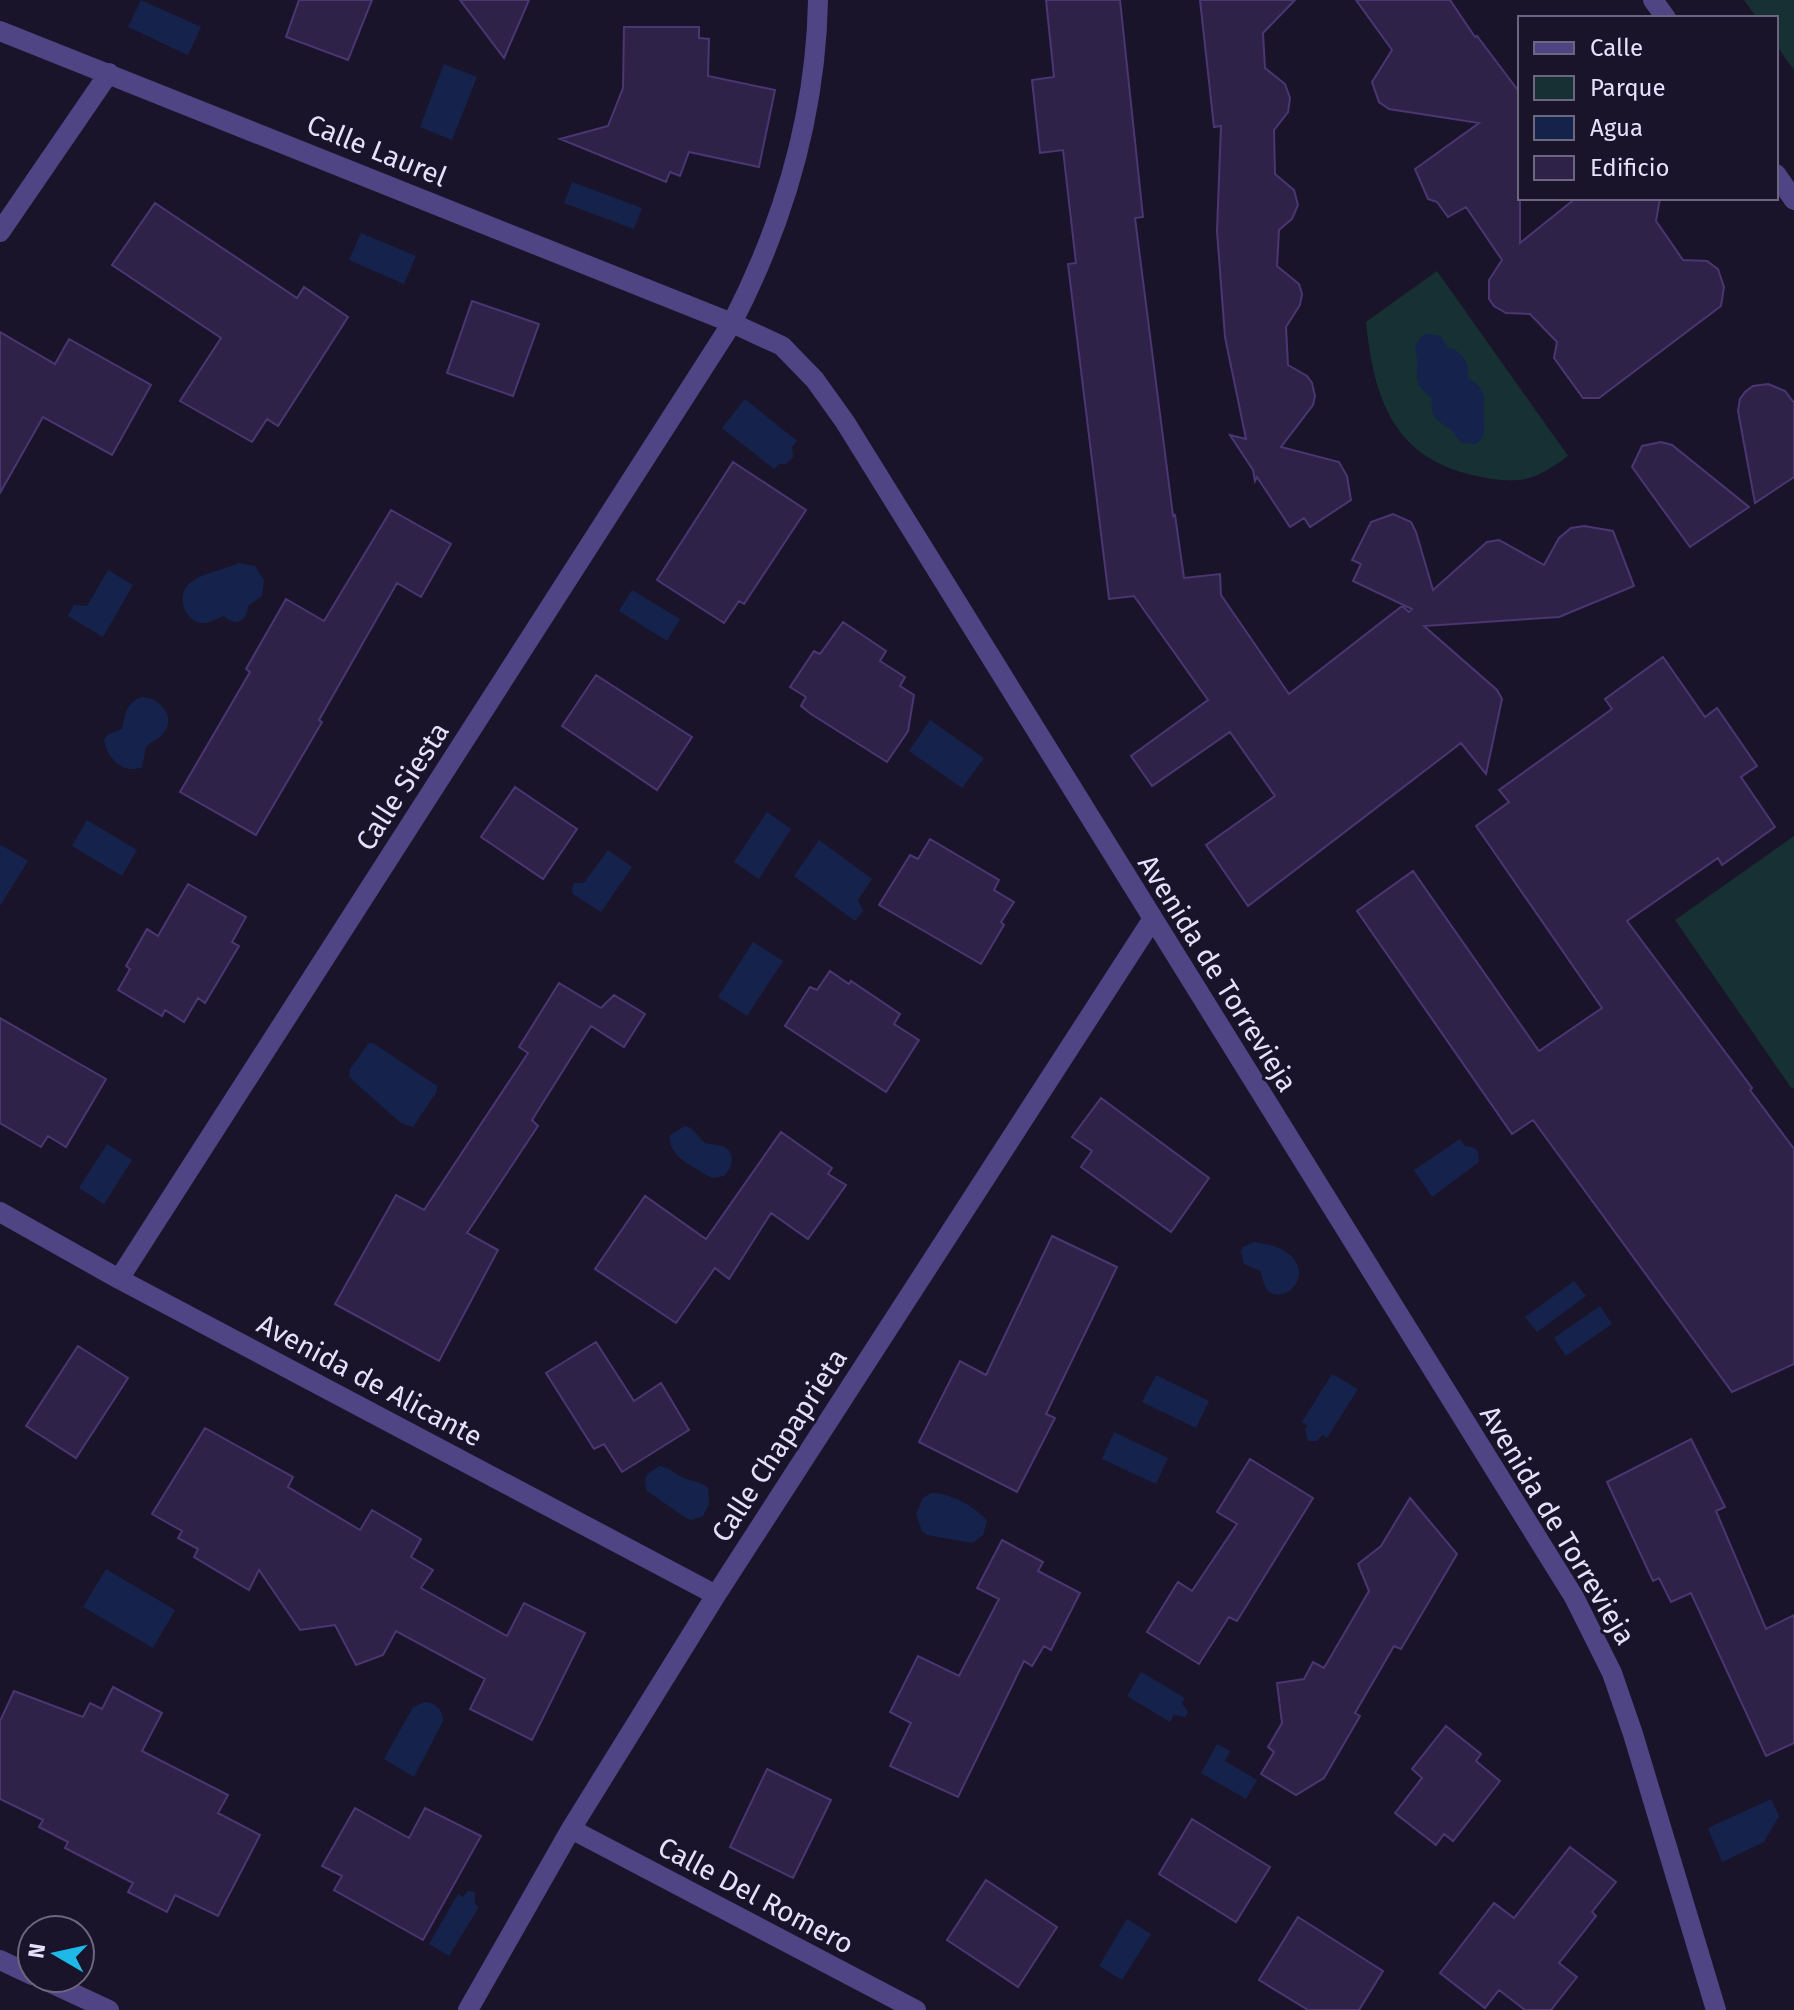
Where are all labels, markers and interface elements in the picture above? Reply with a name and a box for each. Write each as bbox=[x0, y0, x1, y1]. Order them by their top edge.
legend bbox=[1518, 16, 1778, 200]
text: Calle bbox=[1590, 34, 1643, 62]
text: Parque bbox=[1590, 74, 1666, 102]
street label: Calle Laurel bbox=[302, 107, 452, 193]
text: Agua bbox=[1590, 114, 1643, 142]
text: Edificio bbox=[1590, 154, 1670, 182]
street label: Calle Siesta bbox=[349, 716, 456, 856]
street label: Avenida de Torrevieja bbox=[1131, 849, 1304, 1098]
street label: Avenida de Alicante bbox=[252, 1307, 488, 1454]
street label: Calle Chapaprieta bbox=[705, 1342, 854, 1548]
street label: Avenida de Torrevieja bbox=[1473, 1400, 1642, 1651]
street label: Calle Del Romero bbox=[652, 1830, 859, 1961]
north arrow bbox=[16, 1914, 96, 1994]
text: N bbox=[22, 1942, 51, 1960]

